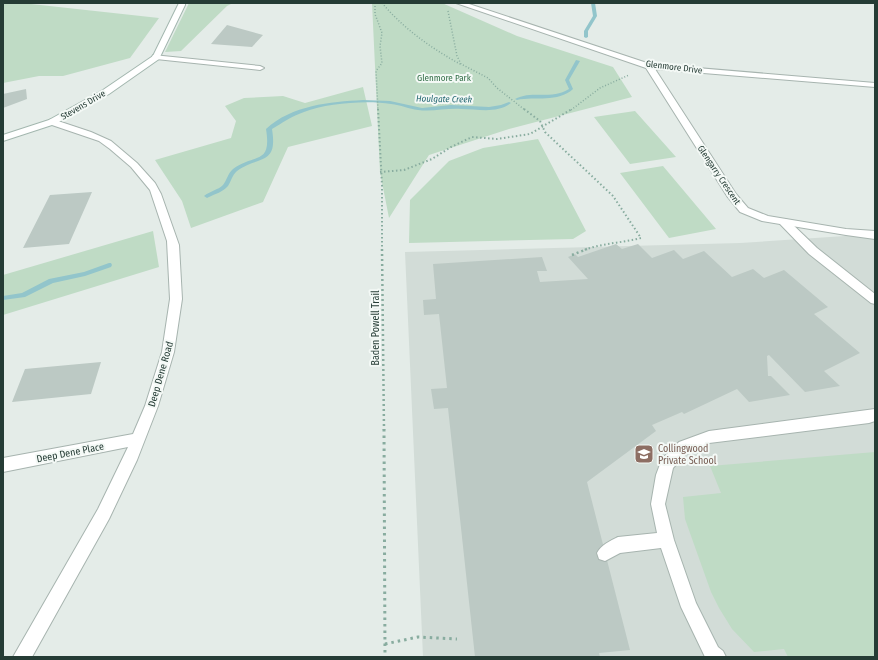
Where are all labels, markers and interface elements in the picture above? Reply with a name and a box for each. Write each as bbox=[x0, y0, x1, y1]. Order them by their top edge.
street label: Glenmore Drive bbox=[645, 59, 703, 75]
park label: Glenmore Park bbox=[417, 73, 472, 83]
street label: Stevens Drive bbox=[59, 88, 108, 122]
water label: Houlgate Creek bbox=[416, 94, 473, 104]
street label: Glengarry Crescent bbox=[696, 144, 742, 206]
street label: Baden Powell Trail bbox=[370, 290, 382, 366]
street label: Deep Dene Road bbox=[146, 340, 176, 408]
street label: Deep Dene Place bbox=[36, 441, 105, 465]
school or university icon: Collingwood Private School bbox=[633, 443, 655, 465]
place label: Collingwood Private School bbox=[658, 443, 717, 467]

